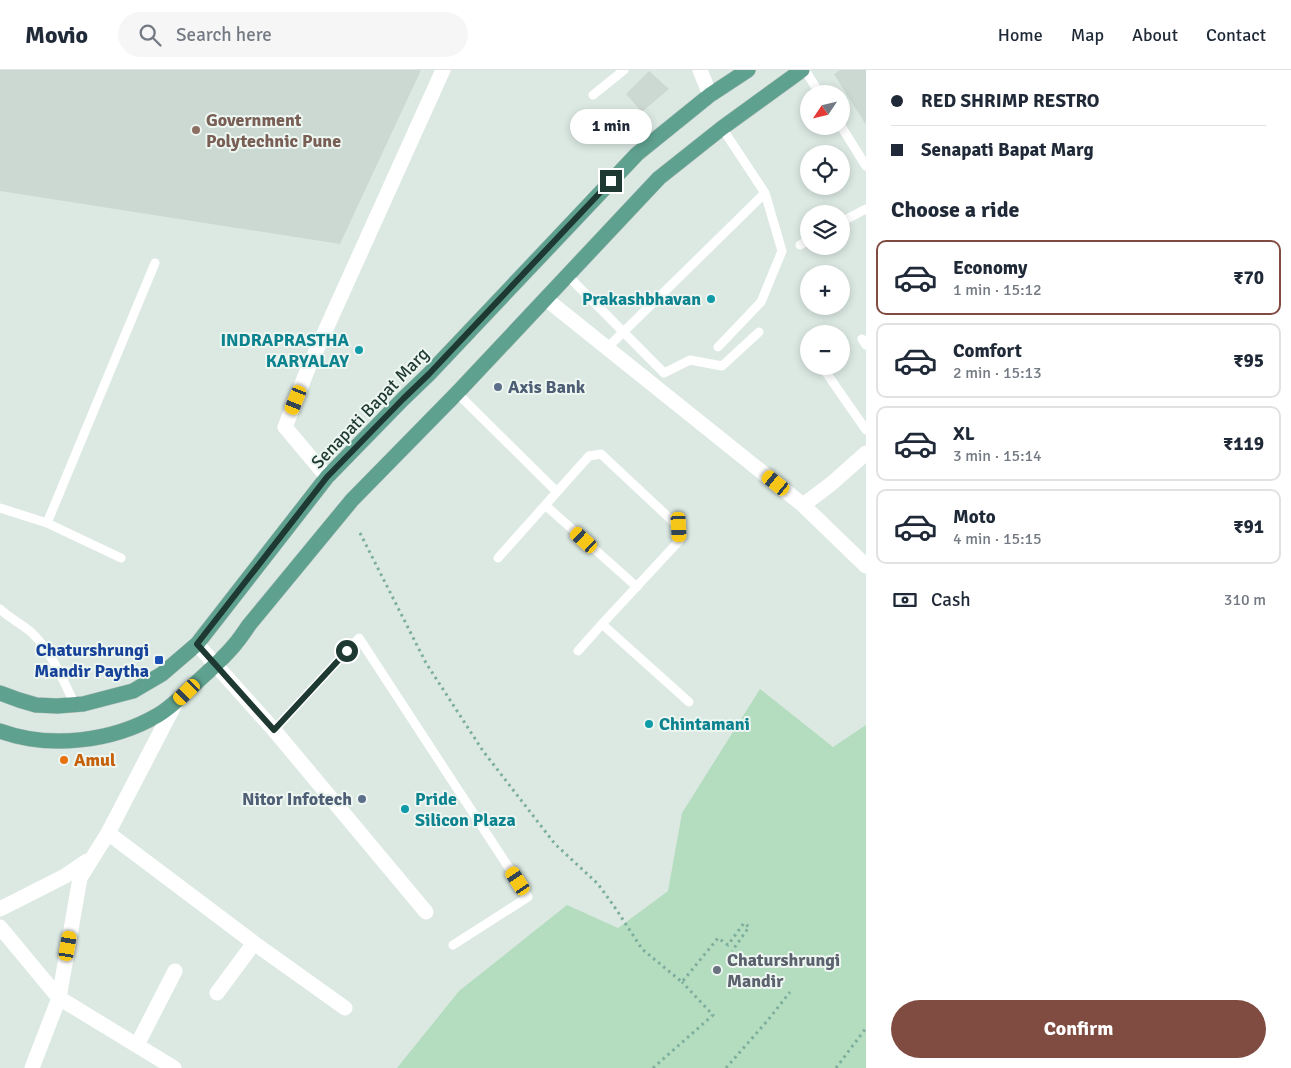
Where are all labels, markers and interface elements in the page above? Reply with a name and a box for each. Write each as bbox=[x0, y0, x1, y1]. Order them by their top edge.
search box bbox=[118, 12, 468, 57]
text: Movio bbox=[25, 20, 88, 50]
icon: search bbox=[136, 21, 164, 49]
text: Search here bbox=[176, 23, 272, 47]
text: Home bbox=[998, 24, 1043, 46]
text: Map bbox=[1071, 24, 1104, 46]
text: About bbox=[1132, 24, 1178, 46]
text: Contact bbox=[1206, 24, 1266, 46]
north arrow bbox=[800, 85, 850, 135]
map controls bbox=[800, 85, 850, 375]
text: RED SHRIMP RESTRO bbox=[921, 89, 1099, 113]
callout: 1 min bbox=[570, 108, 652, 144]
place label: Government Polytechnic Pune bbox=[206, 109, 341, 152]
text: 1 min bbox=[592, 116, 630, 136]
marker: Government Polytechnic Pune bbox=[190, 124, 202, 136]
text: Senapati Bapat Marg bbox=[921, 138, 1094, 162]
button: locate bbox=[800, 145, 850, 195]
route end bbox=[600, 170, 622, 192]
text: Choose a ride bbox=[891, 196, 1019, 223]
button: layers bbox=[800, 205, 850, 255]
icon: car bbox=[893, 255, 938, 300]
text: Economy bbox=[953, 256, 1027, 280]
button: + bbox=[800, 265, 850, 315]
text: ₹70 bbox=[1233, 266, 1264, 290]
text: 1 min · 15:12 bbox=[953, 280, 1042, 300]
place label: Prakashbhavan bbox=[582, 288, 701, 310]
marker: Prakashbhavan bbox=[705, 293, 717, 305]
button: − bbox=[800, 325, 850, 375]
place label: INDRAPRASTHA KARYALAY bbox=[220, 329, 350, 372]
icon: car bbox=[893, 338, 938, 383]
text: Comfort bbox=[953, 339, 1022, 363]
street label: Senapati Bapat Marg bbox=[306, 343, 434, 473]
marker: INDRAPRASTHA KARYALAY bbox=[353, 344, 365, 356]
text: ₹95 bbox=[1233, 349, 1264, 373]
text: 2 min · 15:13 bbox=[953, 363, 1042, 383]
place label: Axis Bank bbox=[508, 376, 586, 398]
marker: Axis Bank bbox=[492, 381, 504, 393]
car bbox=[283, 383, 308, 417]
icon: car bbox=[893, 421, 938, 466]
text: XL bbox=[953, 422, 975, 446]
text: ₹119 bbox=[1223, 432, 1264, 456]
text: 3 min · 15:14 bbox=[953, 446, 1042, 466]
car bbox=[759, 468, 792, 498]
icon: car bbox=[893, 504, 938, 549]
text: Moto bbox=[953, 505, 996, 529]
car bbox=[670, 512, 687, 542]
text: ₹91 bbox=[1233, 515, 1264, 539]
car bbox=[567, 524, 600, 556]
text: 4 min · 15:15 bbox=[953, 529, 1042, 549]
icon: cash bbox=[891, 586, 919, 614]
text: Cash bbox=[931, 588, 971, 612]
text: 310 m bbox=[1224, 590, 1266, 610]
place label: Chaturshrungi Mandir Paytha bbox=[34, 639, 149, 682]
route start bbox=[336, 640, 358, 662]
marker: Chaturshrungi Mandir Paytha bbox=[153, 654, 165, 666]
car bbox=[170, 676, 203, 708]
place label: Chintamani bbox=[659, 713, 750, 735]
marker: Chintamani bbox=[643, 718, 655, 730]
place label: Amul bbox=[74, 749, 116, 771]
marker: Amul bbox=[58, 754, 70, 766]
place label: Nitor Infotech bbox=[242, 788, 352, 810]
place label: Pride Silicon Plaza bbox=[415, 788, 516, 831]
marker: Nitor Infotech bbox=[356, 793, 368, 805]
marker: Pride Silicon Plaza bbox=[399, 803, 411, 815]
car bbox=[503, 864, 532, 898]
car bbox=[58, 930, 77, 962]
place label: Chaturshrungi Mandir bbox=[727, 949, 840, 992]
marker: Chaturshrungi Mandir bbox=[711, 964, 723, 976]
button: Confirm bbox=[891, 1000, 1266, 1058]

